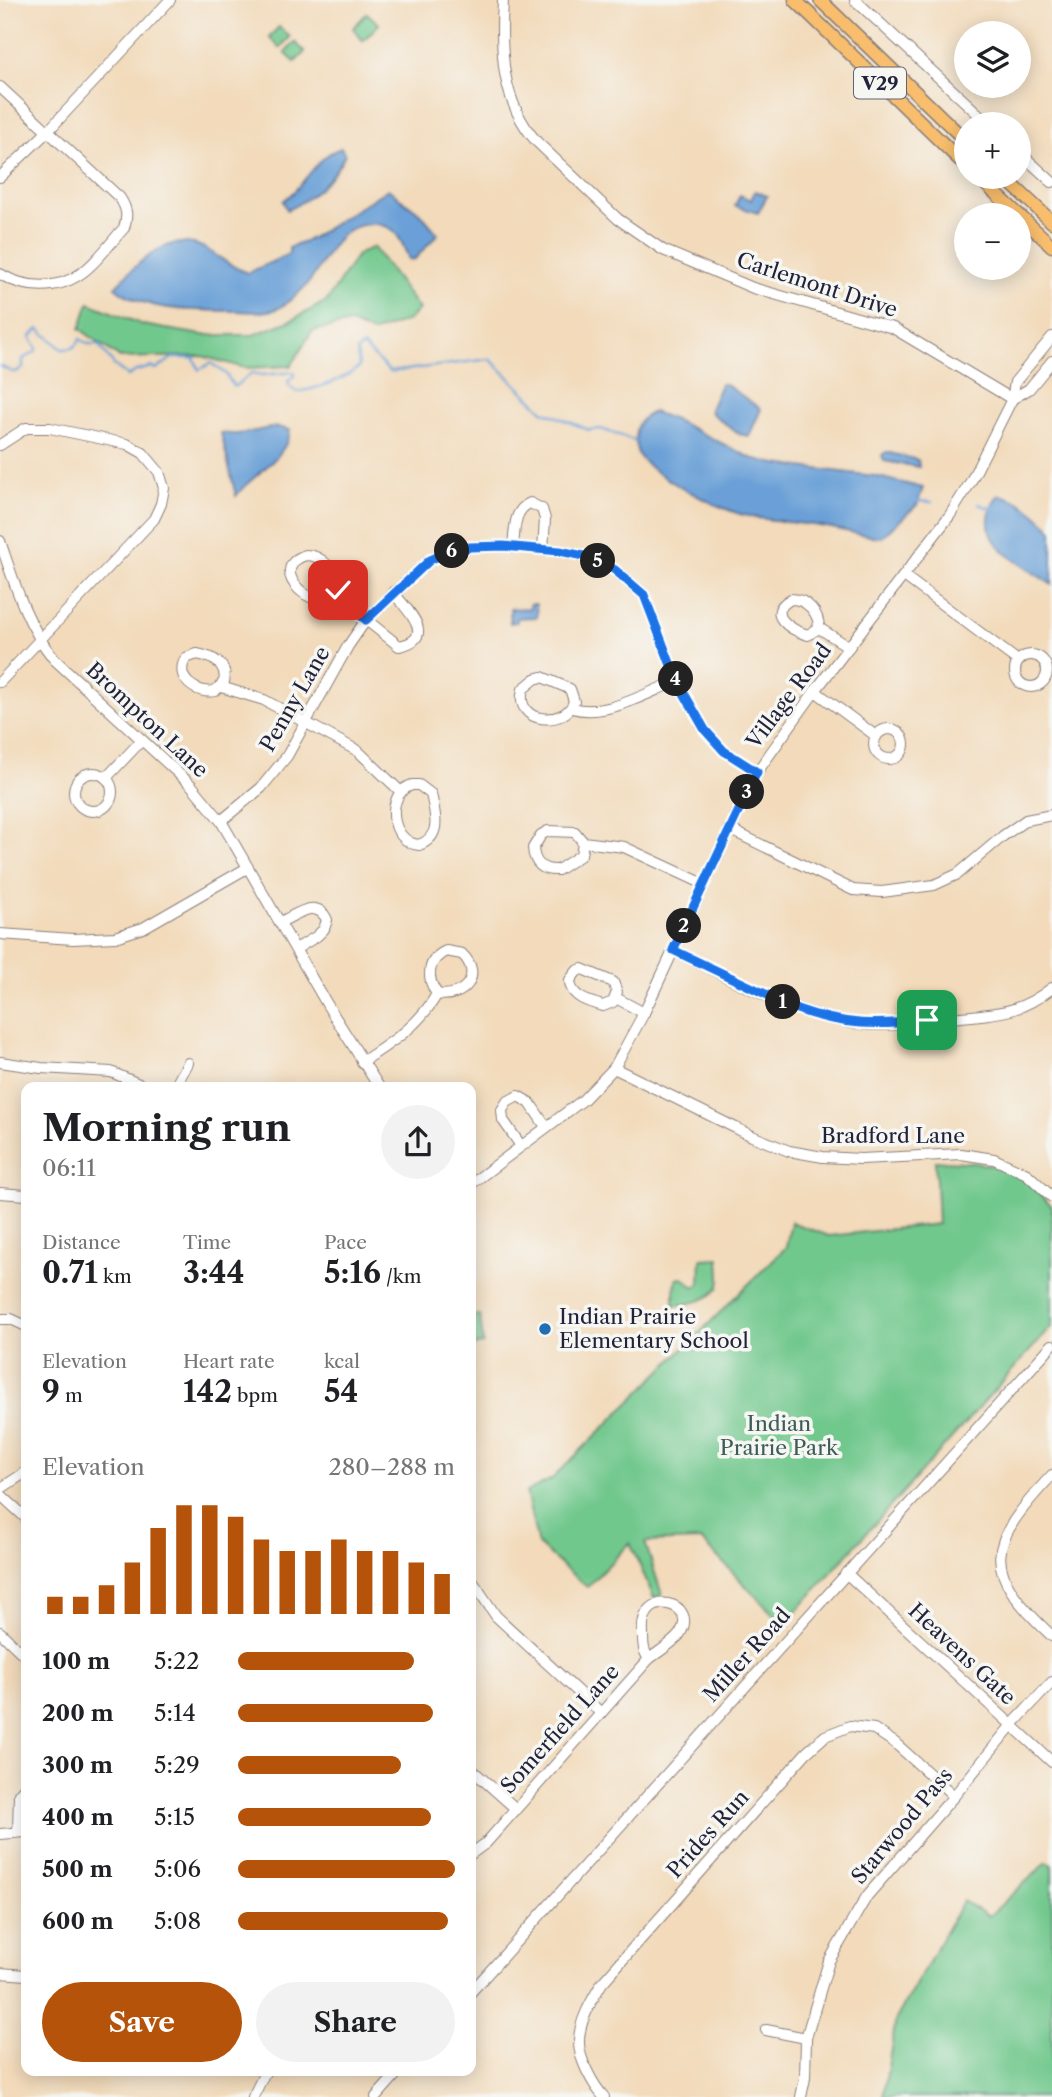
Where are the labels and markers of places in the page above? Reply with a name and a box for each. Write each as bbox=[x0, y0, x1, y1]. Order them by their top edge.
pin: 6 bbox=[434, 534, 470, 568]
pin: 5 bbox=[580, 544, 616, 578]
pin bbox=[308, 560, 368, 620]
pin: 4 bbox=[658, 662, 694, 696]
pin: 3 bbox=[730, 774, 764, 810]
pin: 2 bbox=[666, 908, 702, 944]
pin: 1 bbox=[766, 984, 800, 1020]
pin bbox=[897, 990, 957, 1050]
place label: Indian Prairie Elementary School bbox=[559, 1304, 749, 1353]
marker: Indian Prairie Elementary School bbox=[537, 1321, 553, 1337]

